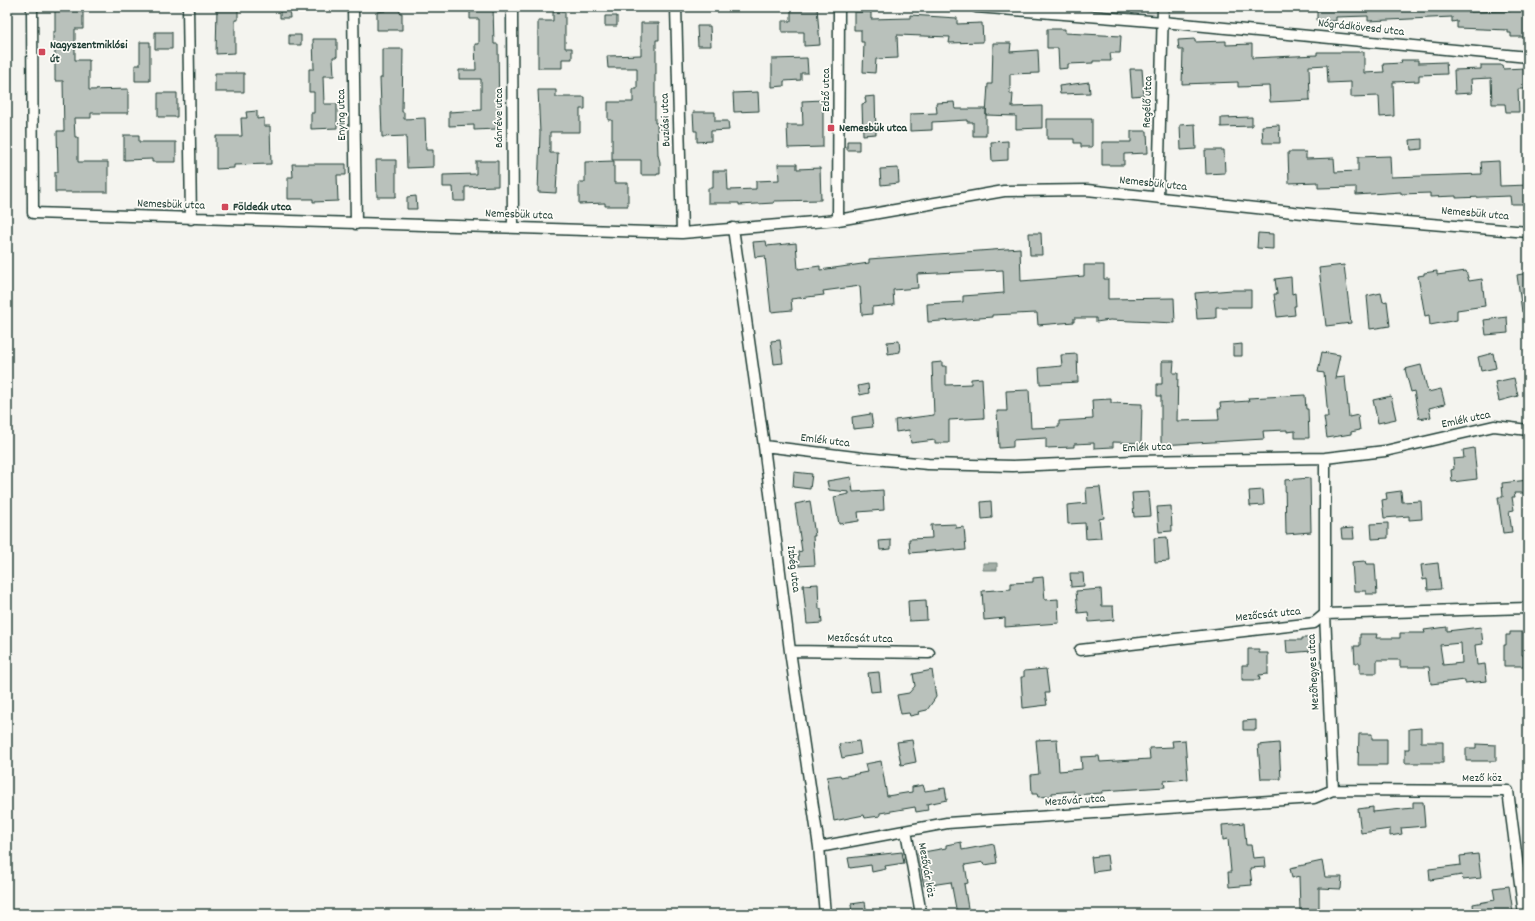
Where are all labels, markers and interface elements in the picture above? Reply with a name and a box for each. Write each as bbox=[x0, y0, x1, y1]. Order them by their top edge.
street label: Nógrádkövesd utca bbox=[1317, 15, 1405, 41]
place label: Nagyszentmiklósi út bbox=[50, 37, 128, 68]
marker: Nagyszentmiklósi út bbox=[37, 47, 47, 57]
street label: Edző utca bbox=[818, 68, 835, 112]
street label: Regélő utca bbox=[1139, 75, 1157, 129]
street label: Bánréve utca bbox=[491, 88, 508, 148]
street label: Enying utca bbox=[333, 89, 351, 141]
street label: Buziási utca bbox=[657, 93, 675, 147]
place label: Nemesbük utca bbox=[839, 120, 908, 137]
marker: Nemesbük utca bbox=[826, 123, 836, 133]
street label: Nemesbük utca bbox=[1118, 172, 1188, 196]
street label: Nemesbük utca bbox=[137, 195, 206, 215]
place label: Földeák utca bbox=[233, 199, 293, 216]
marker: Földeák utca bbox=[220, 202, 230, 212]
street label: Nemesbük utca bbox=[1440, 203, 1510, 225]
street label: Nemesbük utca bbox=[485, 205, 554, 225]
street label: Emlék utca bbox=[1440, 406, 1492, 433]
street label: Emlék utca bbox=[799, 430, 851, 452]
street label: Emlék utca bbox=[1122, 439, 1172, 457]
street label: Izbég utca bbox=[782, 545, 804, 594]
street label: Mezőcsát utca bbox=[1235, 603, 1302, 627]
street label: Mezőcsát utca bbox=[827, 630, 893, 648]
street label: Mezőhegyes utca bbox=[1303, 633, 1324, 711]
street label: Mező köz bbox=[1462, 770, 1502, 787]
street label: Mezővár utca bbox=[1044, 790, 1106, 812]
street label: Mezővár köz bbox=[913, 841, 939, 899]

